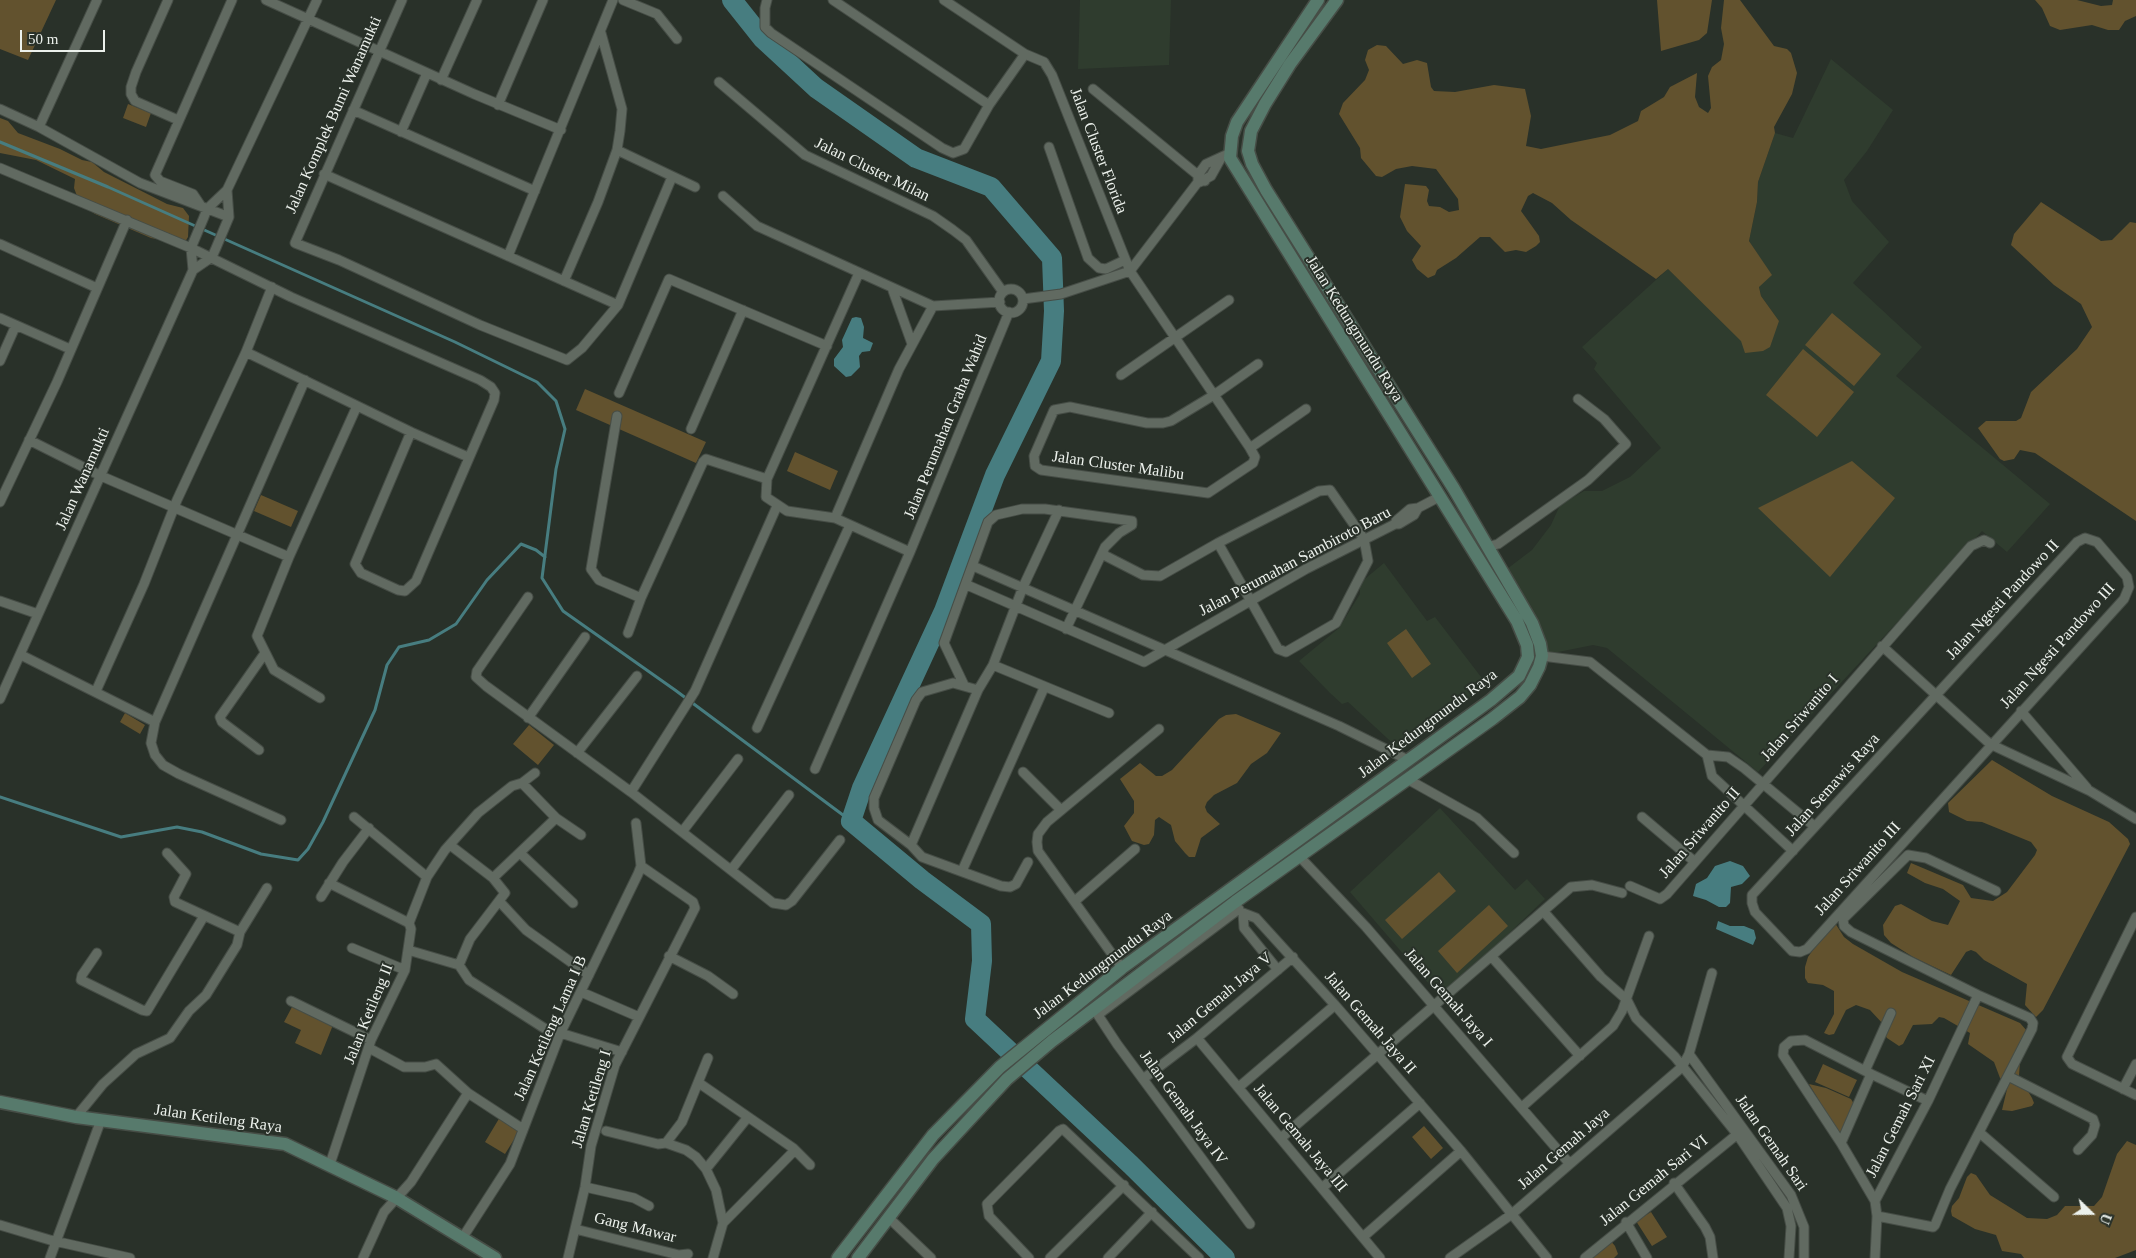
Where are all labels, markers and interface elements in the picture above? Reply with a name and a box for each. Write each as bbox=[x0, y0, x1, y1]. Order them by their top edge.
street label: Jalan Komplek Bumi Wanamukti bbox=[282, 14, 386, 216]
scale bar bbox=[22, 20, 108, 52]
text: 50 m bbox=[28, 31, 58, 47]
street label: Jalan Cluster Florida bbox=[1065, 85, 1131, 217]
street label: Jalan Cluster Milan bbox=[811, 134, 933, 206]
street label: Jalan Kedungmundu Raya bbox=[1301, 252, 1407, 406]
street label: Jalan Perumahan Graha Wahid bbox=[900, 332, 992, 522]
street label: Jalan Wanamukti bbox=[52, 425, 114, 533]
street label: Jalan Cluster Malibu bbox=[1051, 447, 1185, 485]
street label: Jalan Perumahan Sambiroto Baru bbox=[1196, 503, 1394, 621]
street label: Jalan Ngesti Pandowo II bbox=[1942, 536, 2064, 664]
street label: Jalan Ngesti Pandowo III bbox=[1997, 579, 2119, 713]
street label: Jalan Kedungmundu Raya bbox=[1355, 666, 1501, 782]
street label: Jalan Sriwanito I bbox=[1757, 671, 1843, 765]
street label: Jalan Semawis Raya bbox=[1782, 730, 1884, 840]
street label: Jalan Sriwanito II bbox=[1655, 784, 1745, 882]
street label: Jalan Sriwanito III bbox=[1811, 818, 1905, 920]
street label: Jalan Kedungmundu Raya bbox=[1030, 907, 1176, 1023]
street label: Jalan Gemah Jaya I bbox=[1400, 945, 1496, 1051]
street label: Jalan Gemah Jaya V bbox=[1164, 949, 1276, 1047]
street label: Jalan Ketileng Lama I B bbox=[510, 953, 592, 1103]
street label: Jalan Ketileng II bbox=[340, 961, 398, 1067]
street label: Jalan Gemah Jaya II bbox=[1320, 968, 1420, 1078]
street label: Jalan Gemah Jaya IV bbox=[1135, 1047, 1231, 1169]
street label: Jalan Ketileng I bbox=[568, 1048, 616, 1150]
street label: Jalan Gemah Sari XI bbox=[1862, 1053, 1940, 1181]
street label: Jalan Gemah Jaya III bbox=[1249, 1080, 1351, 1196]
street label: Jalan Gemah Sari bbox=[1731, 1091, 1811, 1195]
street label: Jalan Ketileng Raya bbox=[153, 1101, 283, 1137]
street label: Jalan Gemah Jaya bbox=[1514, 1104, 1614, 1194]
street label: Jalan Gemah Sari VI bbox=[1596, 1131, 1712, 1231]
north arrow bbox=[2066, 1188, 2116, 1238]
street label: Gang Mawar bbox=[592, 1209, 678, 1247]
text: U bbox=[2097, 1211, 2114, 1226]

